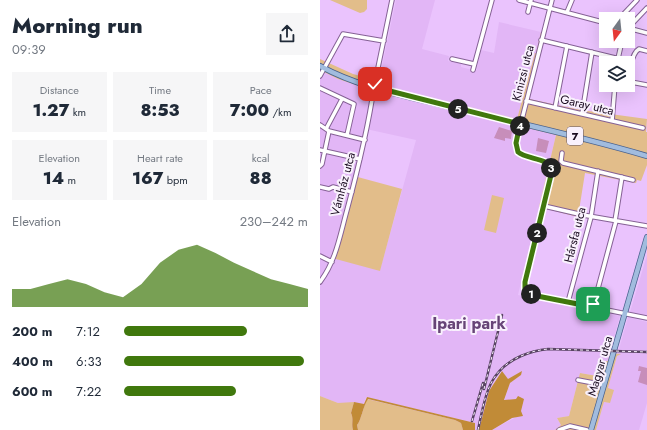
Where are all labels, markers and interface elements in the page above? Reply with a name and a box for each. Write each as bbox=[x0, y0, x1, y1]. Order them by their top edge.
text: Morning run bbox=[12, 9, 143, 41]
north arrow bbox=[599, 12, 635, 48]
map controls bbox=[599, 12, 635, 92]
button: share bbox=[266, 13, 308, 55]
text: 09:39 bbox=[12, 40, 46, 59]
street label: Kinizsi utca bbox=[507, 43, 539, 103]
button: layers bbox=[599, 56, 635, 92]
pin bbox=[358, 67, 392, 101]
icon: check bbox=[364, 73, 386, 95]
text: Distance bbox=[40, 82, 79, 98]
text: Time bbox=[149, 82, 171, 98]
text: Pace bbox=[250, 82, 272, 98]
street label: Garay utca bbox=[558, 90, 616, 120]
text: 1.27 bbox=[33, 98, 69, 122]
text: 8:53 bbox=[141, 98, 179, 122]
text: 7:00 bbox=[230, 98, 269, 122]
pin: 5 bbox=[448, 99, 468, 119]
text: 5 bbox=[454, 101, 462, 117]
text: km bbox=[69, 104, 86, 120]
text: /km bbox=[269, 104, 292, 120]
pin: 4 bbox=[510, 116, 530, 136]
text: 4 bbox=[516, 118, 524, 134]
road number: 7 bbox=[567, 127, 583, 145]
text: Elevation bbox=[39, 150, 80, 166]
text: Heart rate bbox=[137, 150, 183, 166]
text: kcal bbox=[252, 150, 270, 166]
street label: Vámház utca bbox=[326, 150, 360, 218]
pin: 3 bbox=[541, 158, 561, 178]
text: 3 bbox=[548, 160, 554, 176]
text: 14 bbox=[43, 166, 64, 190]
text: 167 bbox=[132, 166, 164, 190]
text: 88 bbox=[250, 166, 272, 190]
text: m bbox=[64, 172, 76, 188]
text: bpm bbox=[164, 172, 188, 188]
street label: Hársfa utca bbox=[559, 205, 591, 265]
text: Elevation bbox=[12, 212, 61, 231]
text: 230–242 m bbox=[240, 212, 308, 231]
pin: 2 bbox=[527, 223, 547, 243]
text: 2 bbox=[533, 225, 541, 241]
pin: 1 bbox=[521, 284, 541, 304]
text: 1 bbox=[528, 286, 534, 302]
pin bbox=[576, 287, 610, 321]
icon: arrive bbox=[582, 293, 604, 315]
district label: Ipari park bbox=[432, 312, 507, 335]
text: 200 m bbox=[12, 322, 52, 341]
text: 7:12 bbox=[76, 322, 100, 341]
street label: Magyar utca bbox=[583, 334, 617, 398]
text: 400 m bbox=[12, 352, 53, 371]
text: 6:33 bbox=[76, 352, 102, 371]
text: 600 m bbox=[12, 382, 52, 401]
text: 7:22 bbox=[76, 382, 102, 401]

